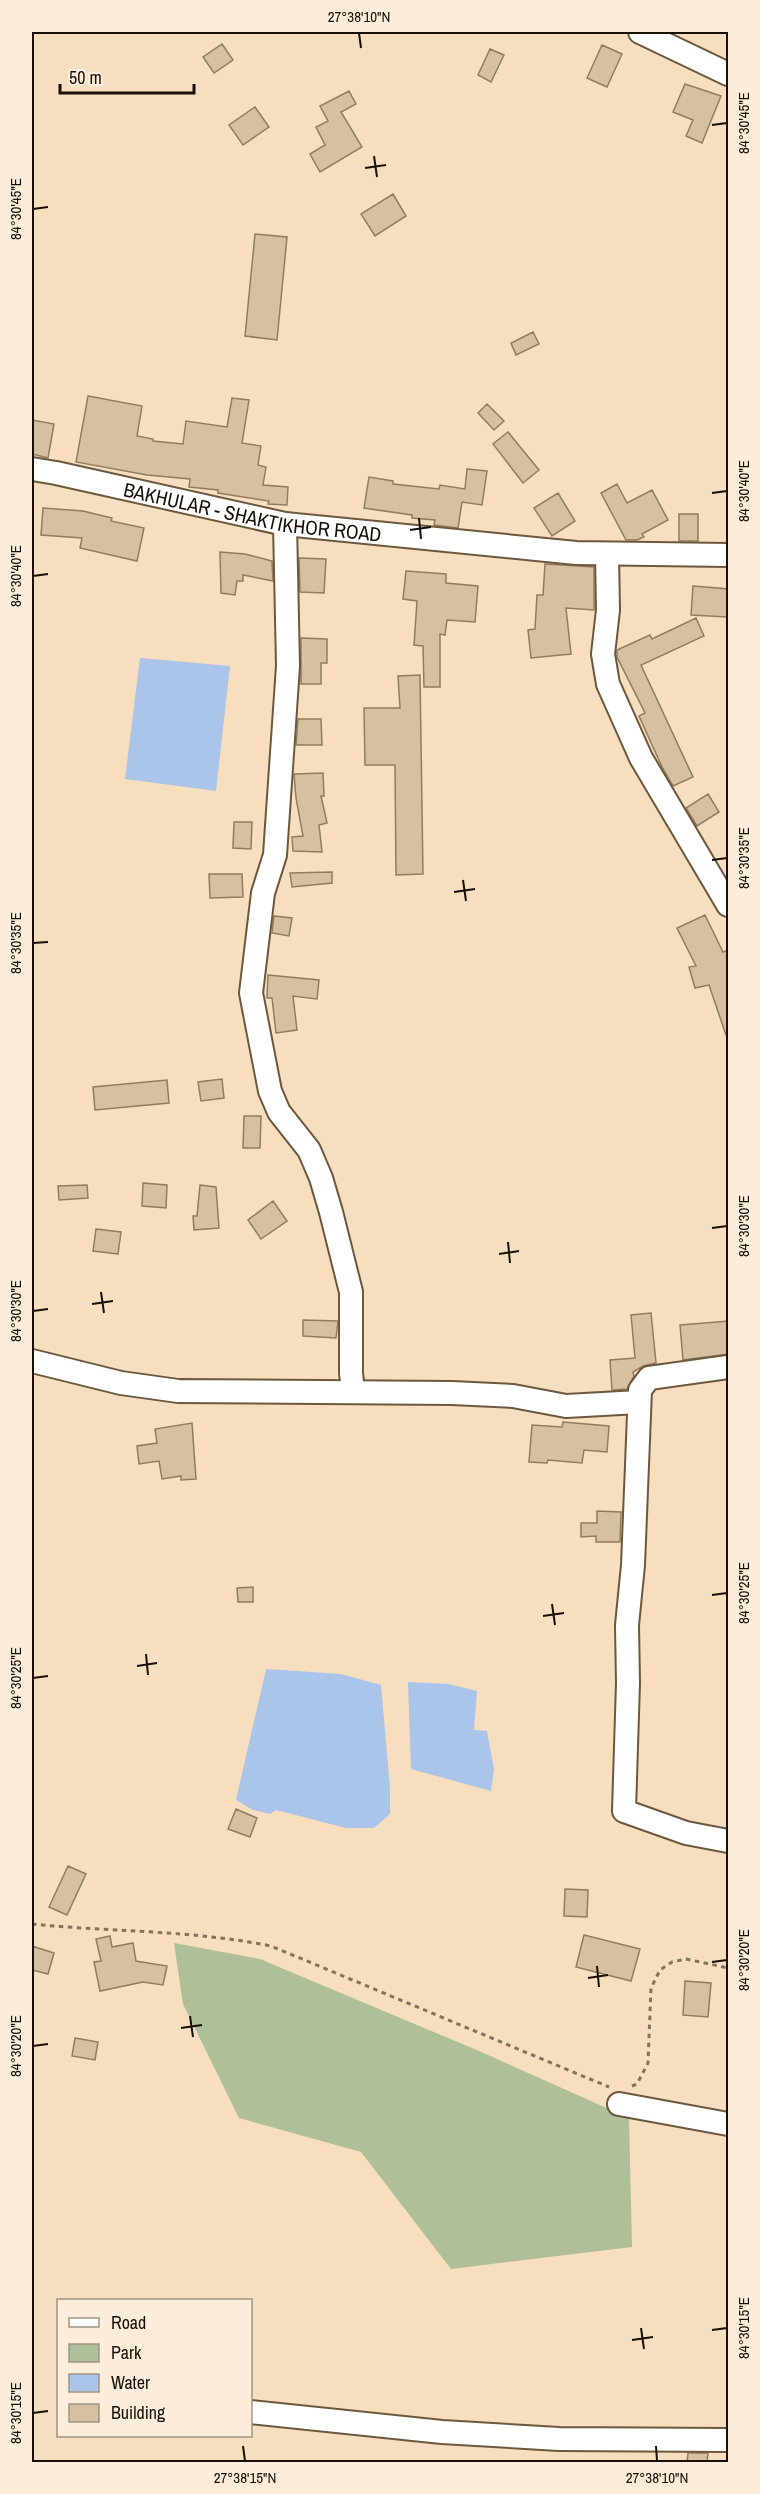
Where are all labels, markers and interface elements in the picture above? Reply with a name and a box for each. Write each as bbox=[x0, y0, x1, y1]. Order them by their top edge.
text: 27°38'10"N bbox=[328, 6, 390, 27]
scale bar bbox=[60, 57, 194, 95]
text: 50 m bbox=[69, 65, 102, 90]
text: 84°30'45"E bbox=[733, 92, 754, 154]
text: 84°30'45"E bbox=[5, 178, 26, 240]
text: 84°30'40"E bbox=[733, 460, 754, 522]
street label: BAKHULAR - SHAKTIKHOR ROAD bbox=[121, 475, 383, 547]
text: 84°30'40"E bbox=[5, 545, 26, 607]
text: 84°30'35"E bbox=[733, 827, 754, 889]
text: 84°30'35"E bbox=[5, 912, 26, 974]
text: 84°30'30"E bbox=[733, 1195, 754, 1257]
text: 84°30'30"E bbox=[5, 1280, 26, 1342]
text: 84°30'25"E bbox=[733, 1562, 754, 1624]
text: 84°30'25"E bbox=[5, 1647, 26, 1709]
text: 84°30'20"E bbox=[733, 1929, 754, 1991]
text: 84°30'20"E bbox=[5, 2015, 26, 2077]
text: 84°30'15"E bbox=[733, 2297, 754, 2359]
legend bbox=[57, 2299, 252, 2437]
text: Road bbox=[111, 2310, 146, 2335]
text: Park bbox=[111, 2340, 142, 2365]
text: Water bbox=[111, 2370, 150, 2395]
text: 84°30'15"E bbox=[5, 2382, 26, 2444]
text: Building bbox=[111, 2400, 166, 2425]
text: 27°38'15"N bbox=[214, 2467, 276, 2488]
text: 27°38'10"N bbox=[626, 2467, 688, 2488]

